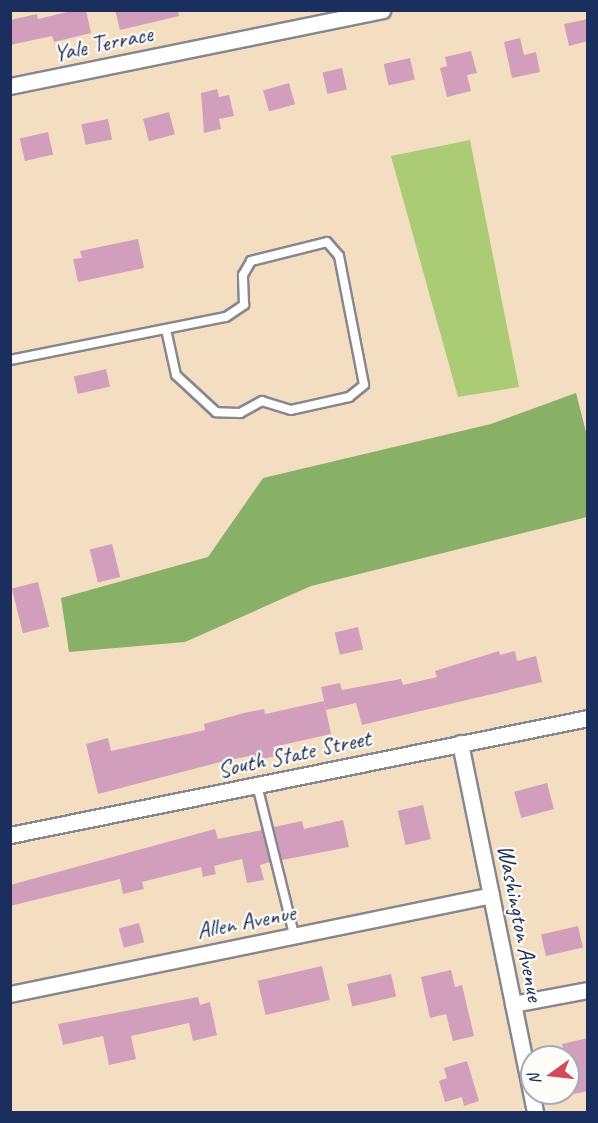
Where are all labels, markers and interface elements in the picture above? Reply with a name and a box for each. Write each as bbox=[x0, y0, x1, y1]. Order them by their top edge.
street label: Yale Terrace bbox=[52, 20, 154, 68]
street label: South State Street bbox=[214, 724, 374, 784]
street label: Washington Avenue bbox=[491, 842, 549, 1004]
street label: Allen Avenue bbox=[194, 898, 298, 946]
north arrow bbox=[520, 1045, 580, 1105]
text: N bbox=[524, 1072, 545, 1087]

